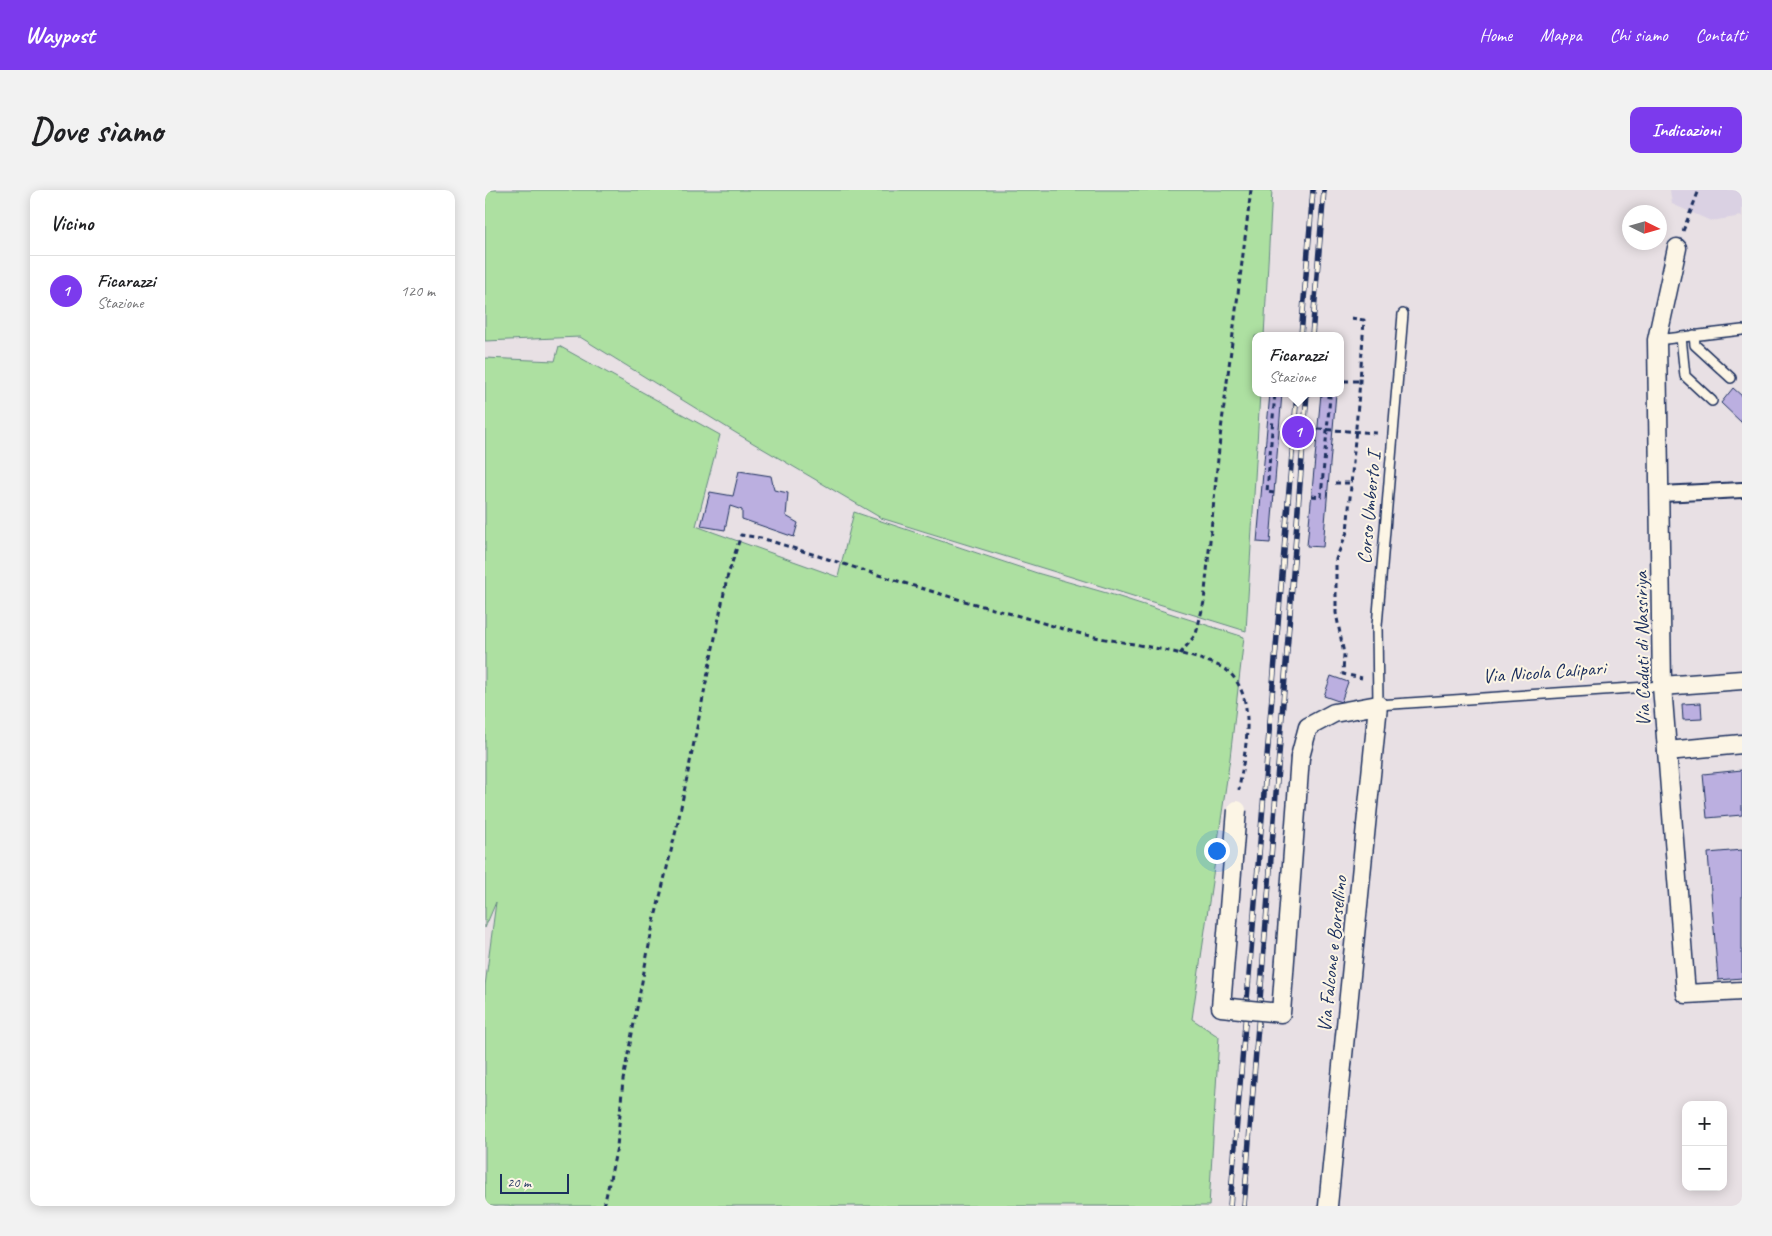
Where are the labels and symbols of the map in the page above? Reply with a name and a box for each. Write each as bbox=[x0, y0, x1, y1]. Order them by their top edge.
north arrow bbox=[1622, 205, 1667, 250]
pin: 1 bbox=[1282, 413, 1314, 451]
street label: Corso Umberto I bbox=[1352, 446, 1387, 565]
street label: Via Caduti di Nassiriya bbox=[1628, 570, 1656, 727]
street label: Via Nicola Calipari bbox=[1482, 655, 1609, 689]
your location bbox=[1204, 838, 1230, 864]
street label: Via Falcone e Borsellino bbox=[1311, 874, 1353, 1033]
scale bar bbox=[500, 1171, 569, 1194]

